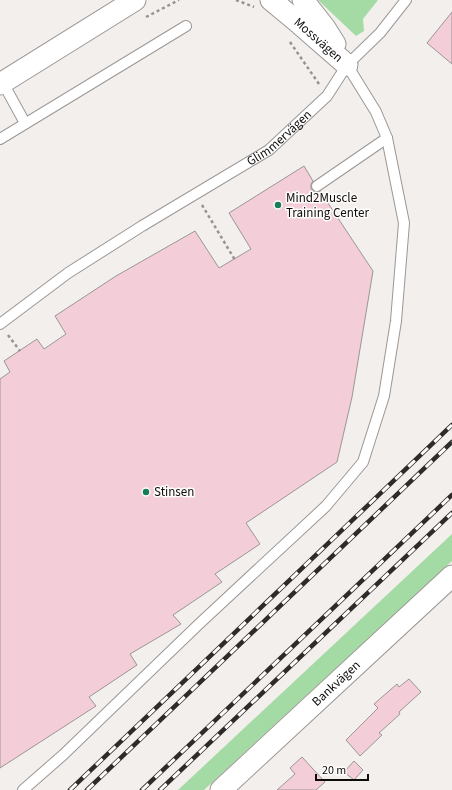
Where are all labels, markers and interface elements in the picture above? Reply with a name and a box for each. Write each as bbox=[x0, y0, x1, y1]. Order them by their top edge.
street label: Mossvägen bbox=[290, 14, 347, 66]
street label: Glimmervägen bbox=[243, 106, 316, 170]
place label: Mind2Muscle Training Center bbox=[286, 189, 370, 222]
marker: Mind2Muscle Training Center bbox=[273, 200, 283, 210]
place label: Stinsen bbox=[154, 483, 194, 501]
marker: Stinsen bbox=[141, 487, 151, 497]
street label: Bankvägen bbox=[308, 656, 364, 710]
scale bar bbox=[316, 756, 368, 782]
text: 20 m bbox=[322, 762, 346, 779]

